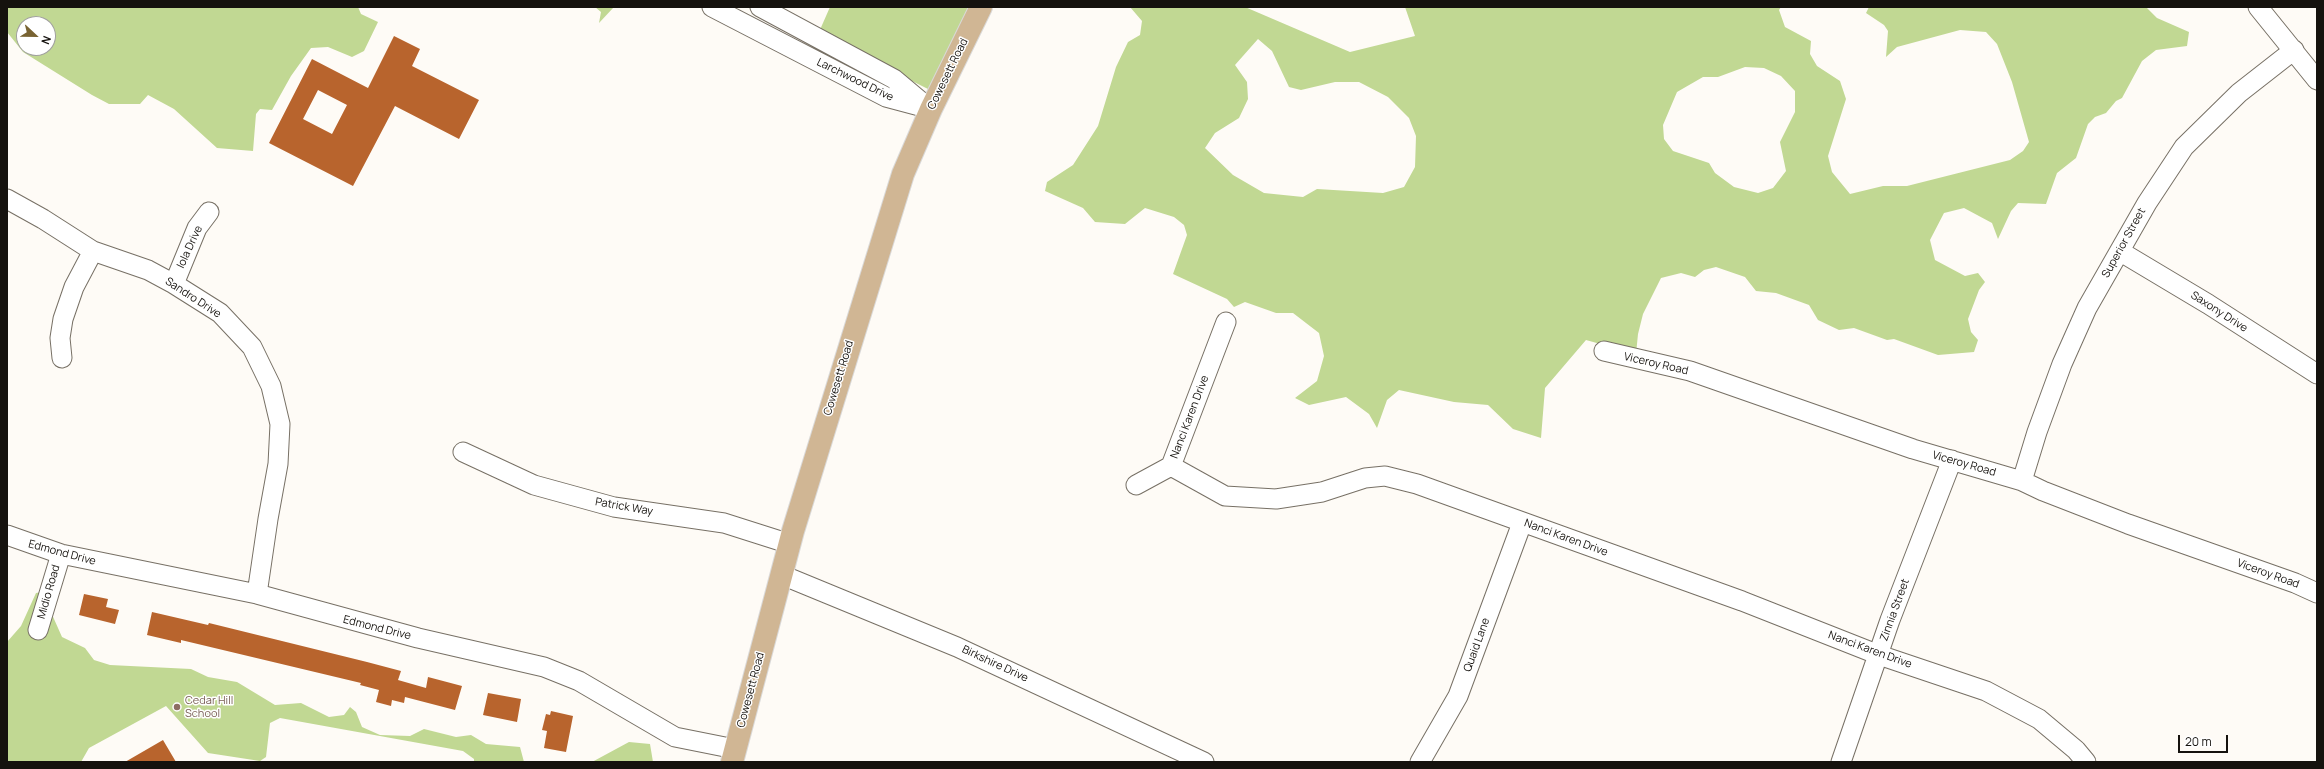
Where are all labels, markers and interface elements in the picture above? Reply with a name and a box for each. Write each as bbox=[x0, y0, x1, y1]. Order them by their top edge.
north arrow bbox=[16, 16, 56, 56]
text: N bbox=[38, 34, 55, 47]
street label: Cowesett Road bbox=[925, 36, 971, 112]
street label: Larchwood Drive bbox=[814, 56, 896, 104]
street label: Superior Street bbox=[2099, 206, 2149, 280]
street label: Iola Drive bbox=[174, 224, 206, 270]
street label: Sandro Drive bbox=[162, 275, 224, 321]
street label: Saxony Drive bbox=[2188, 289, 2250, 335]
street label: Cowesett Road bbox=[821, 339, 857, 417]
street label: Viceroy Road bbox=[1623, 350, 1689, 378]
street label: Nanci Karen Drive bbox=[1168, 374, 1212, 460]
street label: Viceroy Road bbox=[1931, 449, 1997, 479]
street label: Patrick Way bbox=[594, 495, 654, 519]
street label: Nanci Karen Drive bbox=[1522, 517, 1610, 559]
street label: Edmond Drive bbox=[27, 538, 97, 568]
street label: Viceroy Road bbox=[2235, 557, 2301, 591]
street label: Midio Road bbox=[35, 563, 63, 621]
street label: Zinnia Street bbox=[1878, 577, 1912, 643]
street label: Edmond Drive bbox=[342, 613, 412, 643]
street label: Quaid Lane bbox=[1461, 616, 1493, 674]
street label: Nanci Karen Drive bbox=[1826, 629, 1914, 671]
street label: Birkshire Drive bbox=[960, 643, 1030, 685]
street label: Cowesett Road bbox=[735, 651, 767, 729]
place label: Cedar Hill School bbox=[185, 694, 233, 720]
marker: Cedar Hill School bbox=[172, 702, 182, 712]
scale bar bbox=[2180, 727, 2230, 753]
text: 20 m bbox=[2185, 733, 2212, 750]

